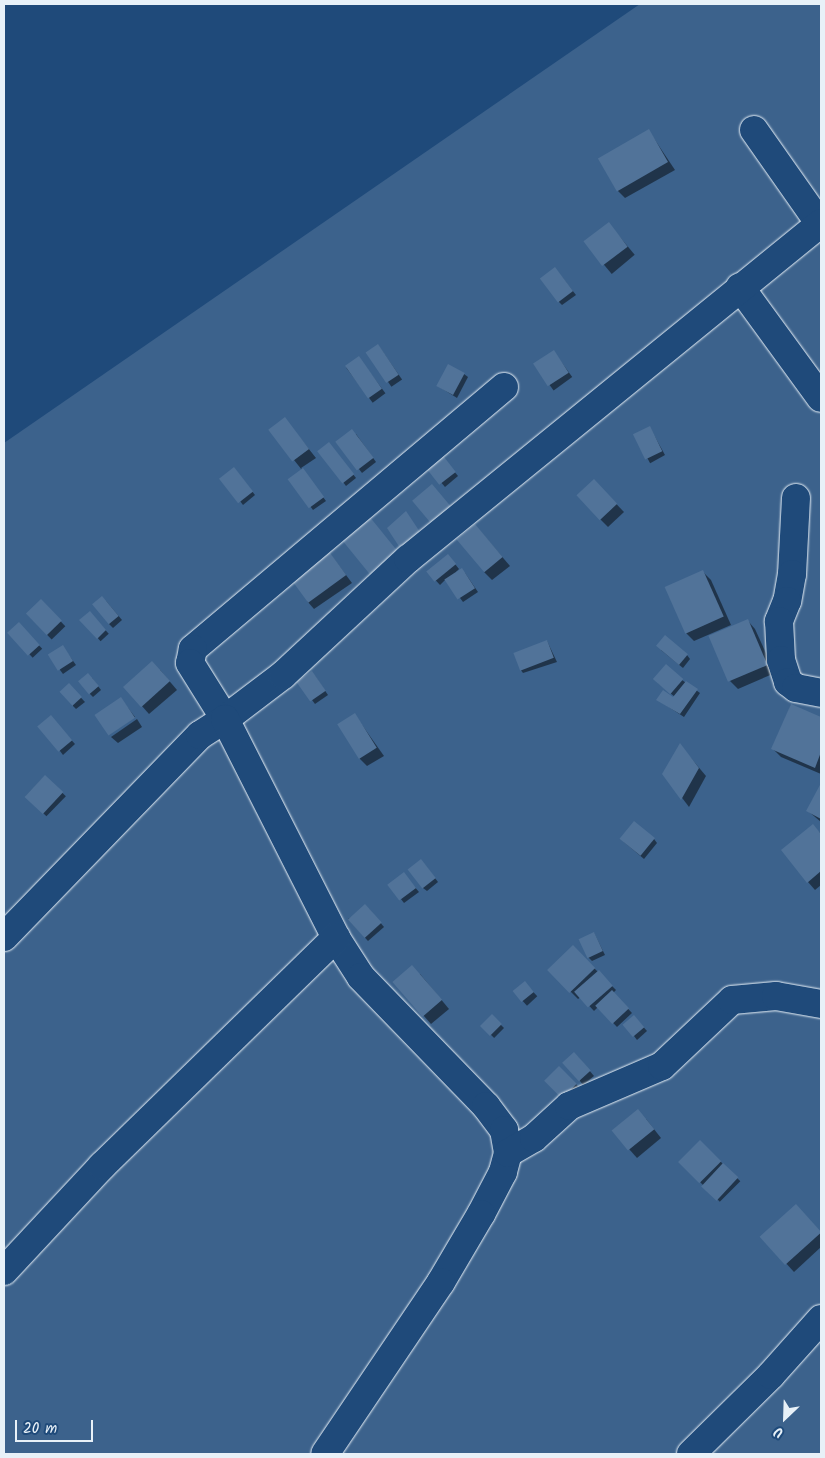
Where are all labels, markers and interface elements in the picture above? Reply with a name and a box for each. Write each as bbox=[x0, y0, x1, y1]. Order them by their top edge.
north arrow bbox=[760, 1393, 810, 1443]
scale bar bbox=[18, 1410, 95, 1442]
text: 20 m bbox=[23, 1417, 57, 1441]
text: U bbox=[771, 1420, 787, 1443]

